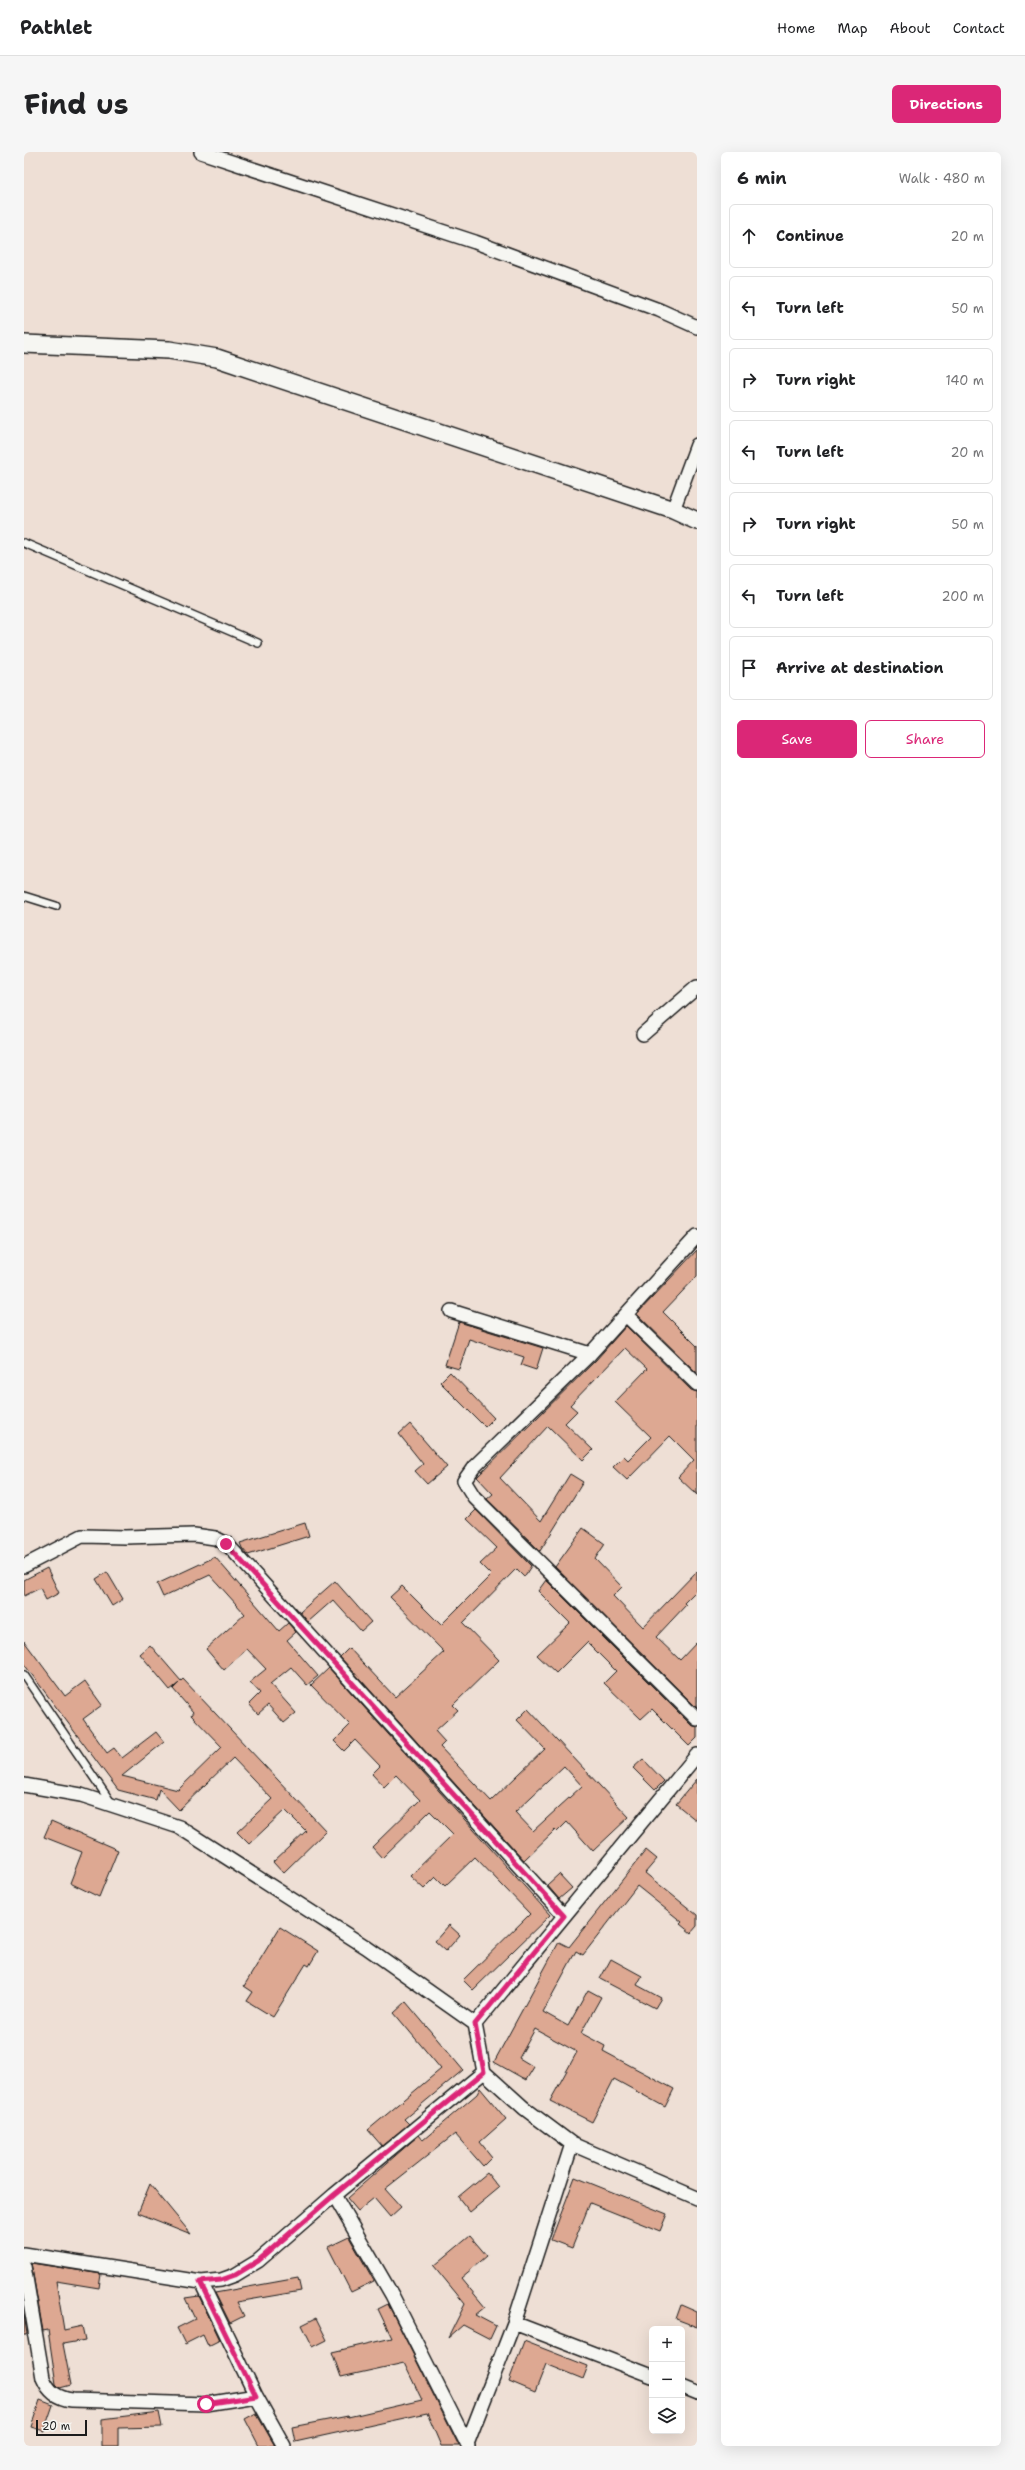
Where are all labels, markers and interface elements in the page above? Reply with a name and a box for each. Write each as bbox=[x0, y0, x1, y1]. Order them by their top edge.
text: Pathlet bbox=[20, 15, 92, 40]
text: Home bbox=[777, 19, 816, 37]
text: Map bbox=[838, 19, 868, 37]
text: About bbox=[890, 19, 931, 37]
text: Contact bbox=[953, 19, 1005, 37]
text: Find us bbox=[24, 85, 129, 123]
button: Directions bbox=[892, 85, 1001, 123]
text: 6 min bbox=[737, 167, 787, 189]
text: Walk · 480 m bbox=[899, 170, 985, 187]
icon: ahead bbox=[738, 225, 760, 247]
text: Continue bbox=[776, 226, 844, 246]
text: 20 m bbox=[951, 228, 984, 245]
icon: left bbox=[738, 297, 760, 319]
text: Turn left bbox=[776, 298, 844, 318]
text: 50 m bbox=[951, 300, 984, 317]
icon: right bbox=[738, 369, 760, 391]
text: Turn right bbox=[776, 370, 856, 390]
text: 140 m bbox=[945, 372, 984, 389]
icon: left bbox=[738, 441, 760, 463]
text: Turn left bbox=[776, 442, 844, 462]
text: 20 m bbox=[951, 444, 984, 461]
icon: right bbox=[738, 513, 760, 535]
text: Turn right bbox=[776, 514, 856, 534]
text: 50 m bbox=[951, 516, 984, 533]
icon: left bbox=[738, 585, 760, 607]
text: Turn left bbox=[776, 586, 844, 606]
text: 200 m bbox=[942, 588, 984, 605]
icon: arrive bbox=[738, 657, 760, 679]
text: Arrive at destination bbox=[776, 658, 944, 678]
button: Save bbox=[737, 720, 857, 758]
button: Share bbox=[865, 720, 985, 758]
route end bbox=[217, 1535, 235, 1553]
map controls bbox=[649, 2326, 685, 2434]
button: + bbox=[649, 2326, 685, 2362]
button: − bbox=[649, 2362, 685, 2398]
route start bbox=[197, 2395, 215, 2413]
button: layers bbox=[649, 2398, 685, 2434]
scale bar bbox=[36, 2418, 87, 2437]
text: 20 m bbox=[42, 2419, 70, 2434]

